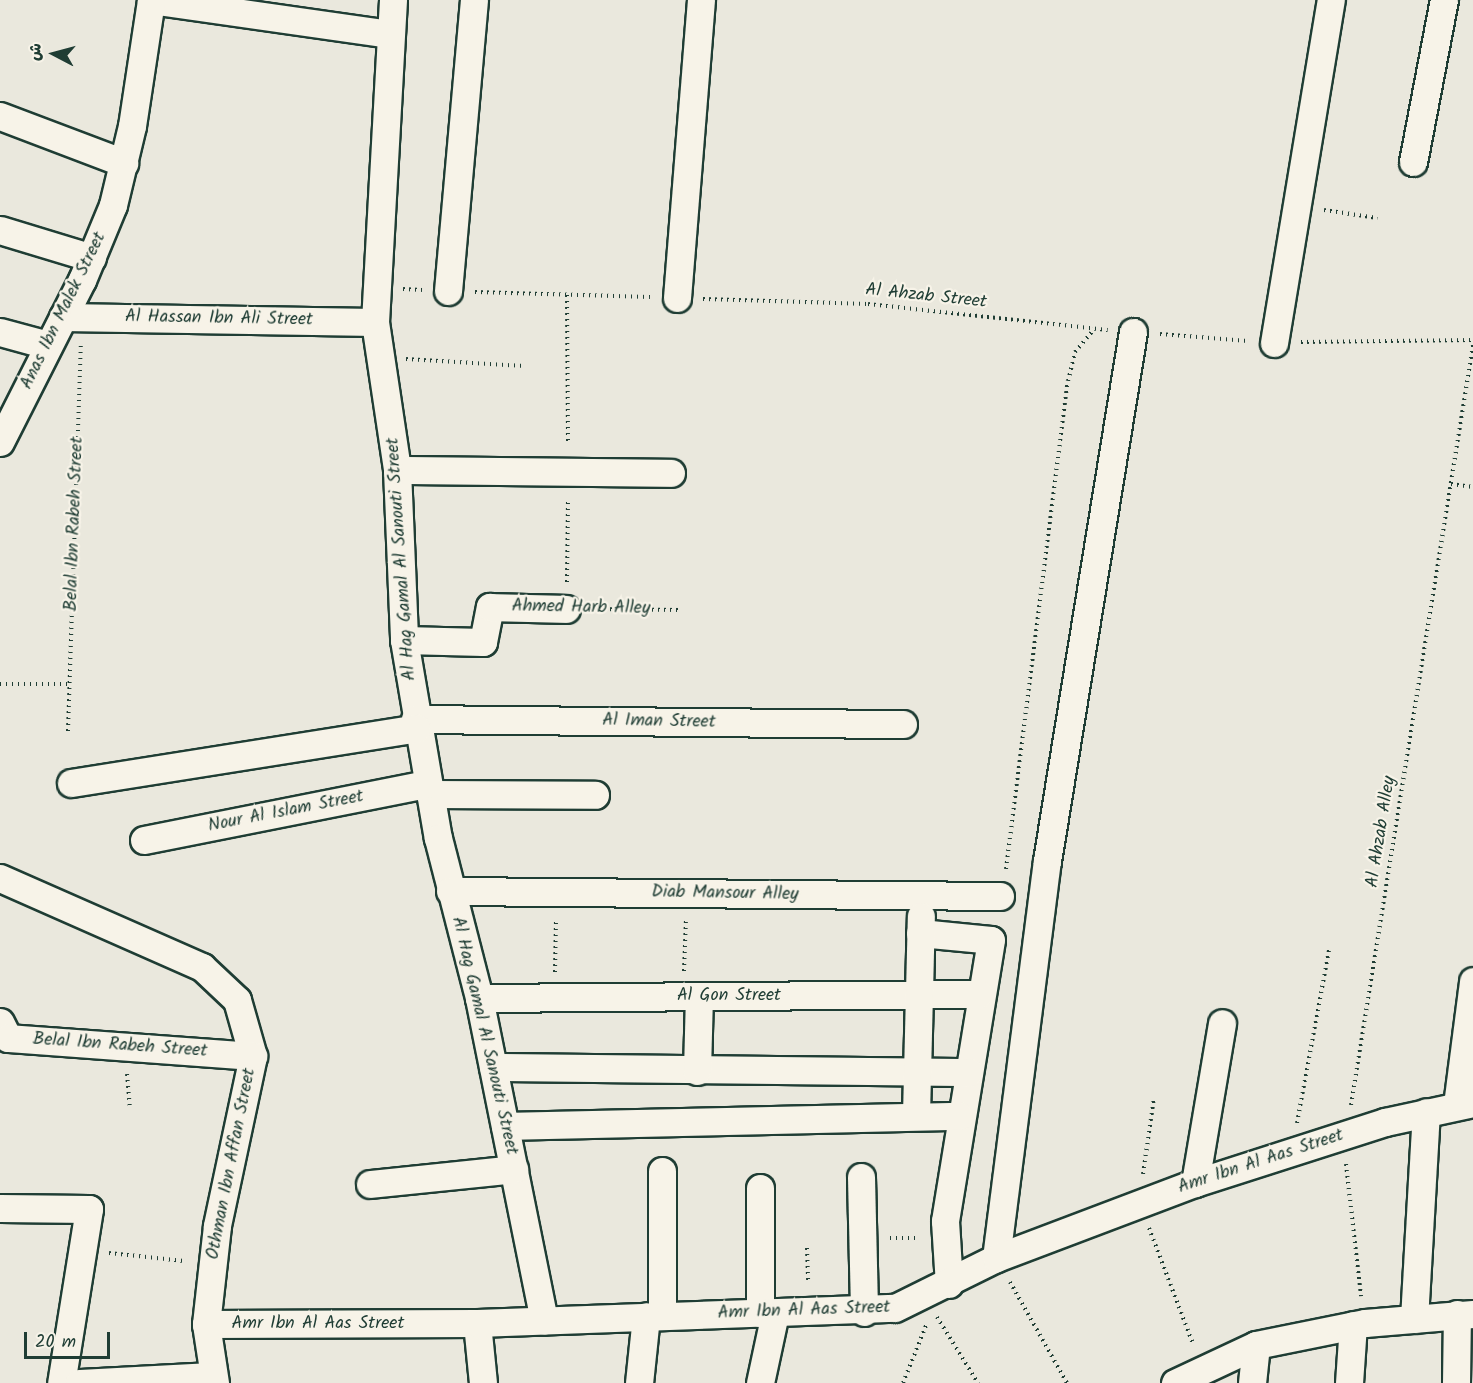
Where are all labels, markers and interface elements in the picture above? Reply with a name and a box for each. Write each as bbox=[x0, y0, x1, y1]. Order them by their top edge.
north arrow bbox=[24, 24, 84, 84]
text: ش bbox=[22, 42, 49, 62]
street label: Anas Ibn Malek Street bbox=[17, 229, 111, 393]
street label: Al Ahzab Street bbox=[864, 280, 988, 314]
street label: Al Hassan Ibn Ali Street bbox=[125, 307, 313, 331]
street label: Belal Ibn Rabeh Street bbox=[61, 436, 89, 612]
street label: Al Hag Gamal Al Sanouti Street bbox=[383, 437, 421, 681]
street label: Ahmed Harb Alley bbox=[511, 596, 651, 620]
street label: Al Iman Street bbox=[602, 710, 716, 734]
street label: Al Ahzab Alley bbox=[1363, 775, 1401, 889]
street label: Nour Al Islam Street bbox=[206, 786, 366, 838]
street label: Diab Mansour Alley bbox=[651, 882, 799, 906]
street label: Al Hag Gamal Al Sanouti Street bbox=[446, 915, 522, 1157]
street label: Al Gon Street bbox=[677, 985, 781, 1007]
street label: Belal Ibn Rabeh Street bbox=[32, 1029, 208, 1063]
street label: Othman Ibn Affan Street bbox=[203, 1066, 261, 1262]
street label: Amr Ibn Al Aas Street bbox=[1175, 1125, 1347, 1199]
street label: Amr Ibn Al Aas Street bbox=[717, 1297, 891, 1325]
street label: Amr Ibn Al Aas Street bbox=[232, 1313, 404, 1335]
scale bar bbox=[27, 1320, 112, 1358]
text: 20 m bbox=[35, 1328, 76, 1357]

